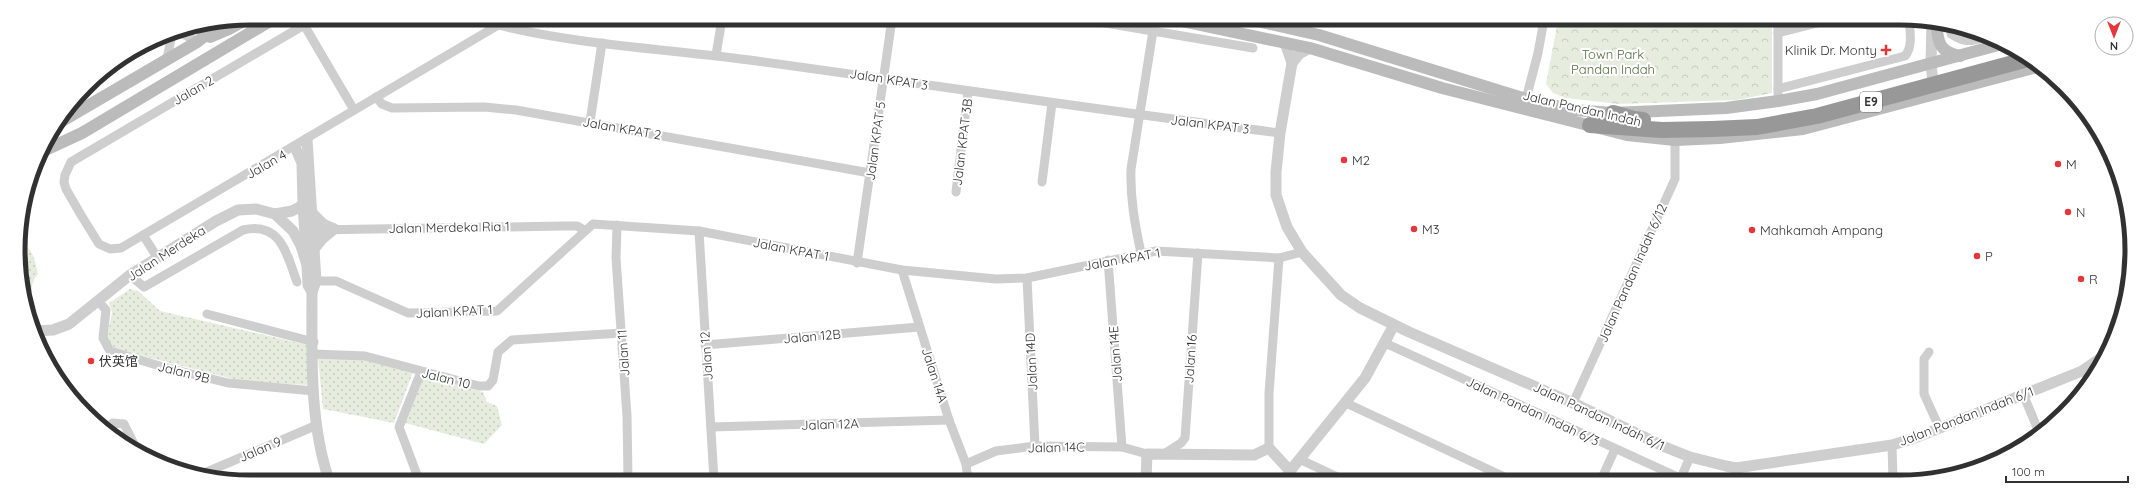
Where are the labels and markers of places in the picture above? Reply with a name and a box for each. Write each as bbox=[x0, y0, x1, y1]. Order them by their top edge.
place label: Klinik Dr. Monty bbox=[1785, 42, 1877, 58]
marker: Klinik Dr. Monty bbox=[1880, 44, 1892, 56]
place label: M2 bbox=[1352, 152, 1370, 168]
marker: M2 bbox=[1339, 155, 1349, 165]
place label: M bbox=[2066, 156, 2077, 172]
marker: M bbox=[2053, 159, 2063, 169]
place label: N bbox=[2076, 204, 2085, 220]
marker: N bbox=[2063, 207, 2073, 217]
place label: M3 bbox=[1422, 221, 1440, 237]
place label: Mahkamah Ampang bbox=[1760, 222, 1883, 238]
marker: M3 bbox=[1409, 224, 1419, 234]
marker: Mahkamah Ampang bbox=[1747, 225, 1757, 235]
place label: P bbox=[1985, 248, 1993, 264]
marker: P bbox=[1972, 251, 1982, 261]
place label: R bbox=[2089, 271, 2098, 287]
marker: R bbox=[2076, 274, 2086, 284]
place label: 伏英馆 bbox=[99, 353, 138, 369]
marker: 伏英馆 bbox=[86, 356, 96, 366]

